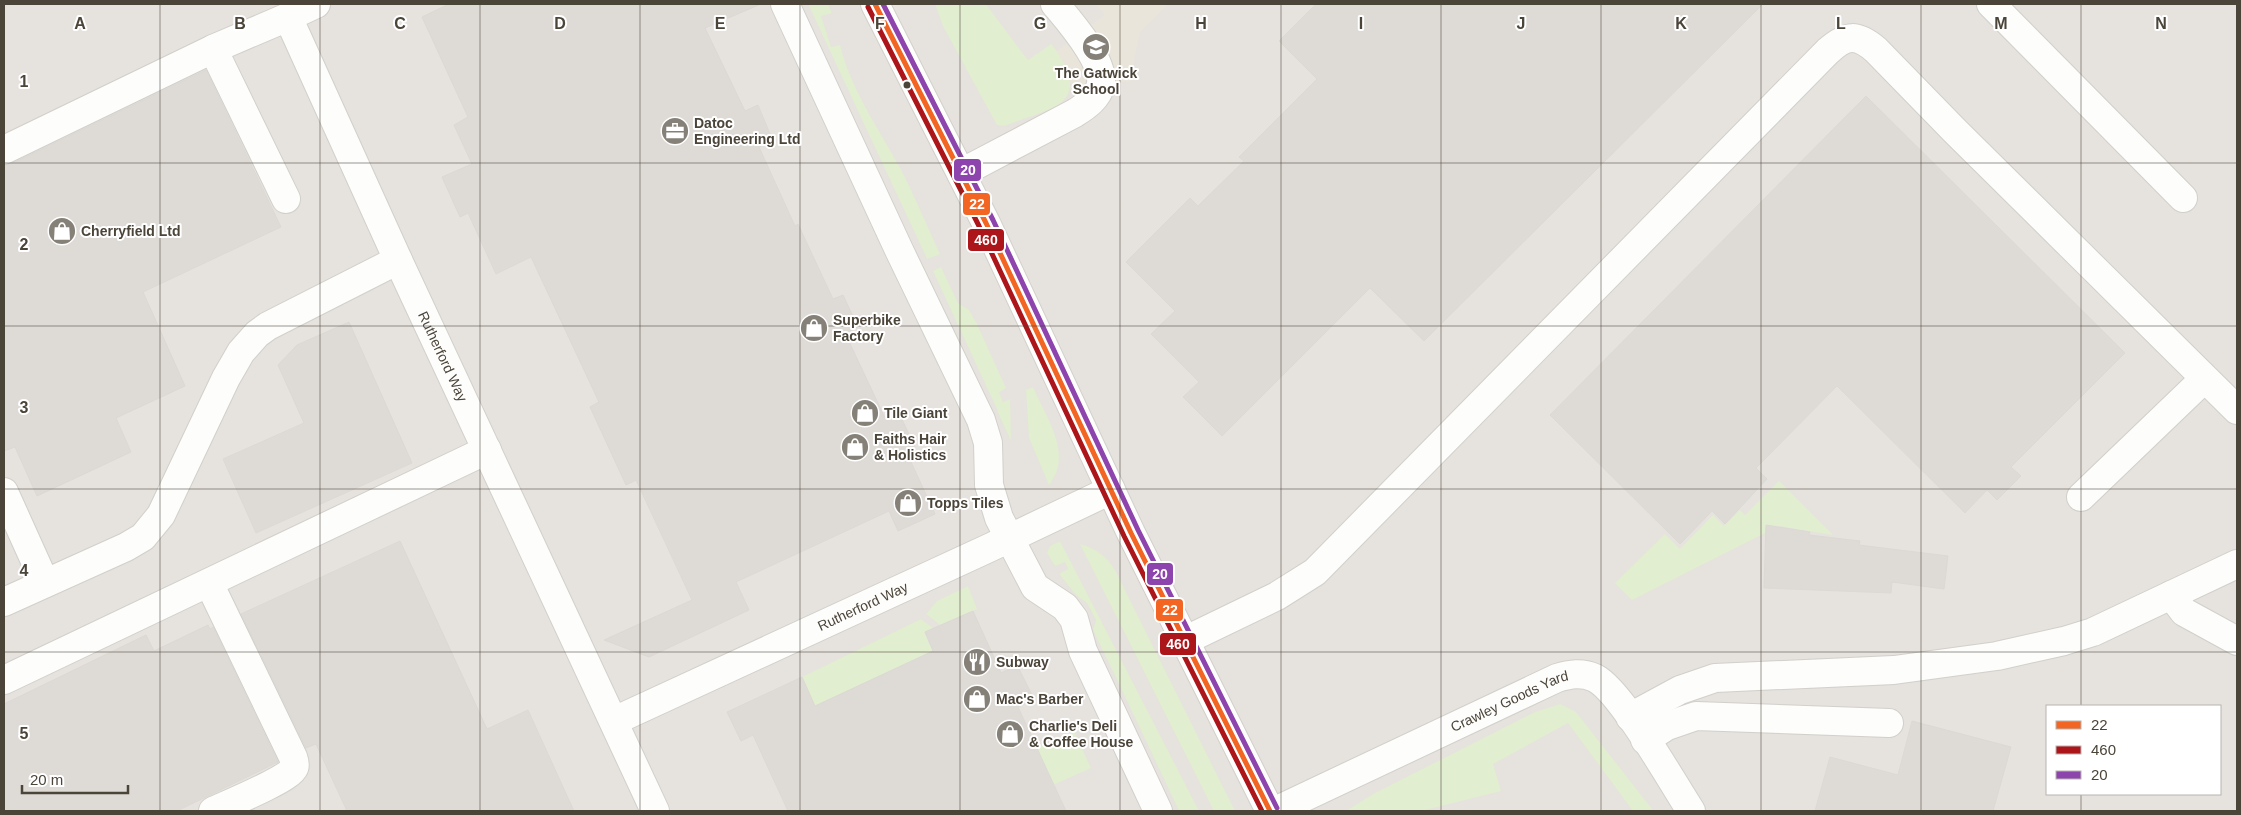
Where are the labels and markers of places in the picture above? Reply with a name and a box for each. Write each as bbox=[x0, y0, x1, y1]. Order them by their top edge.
school or university icon: The Gatwick School bbox=[1081, 32, 1111, 62]
place label: The Gatwick School bbox=[1055, 65, 1137, 97]
unlabelled marker bbox=[902, 80, 912, 90]
place label: Datoc Engineering Ltd bbox=[694, 115, 801, 147]
office icon: Datoc Engineering Ltd bbox=[660, 116, 690, 146]
shop icon: Cherryfield Ltd bbox=[47, 216, 77, 246]
place label: Cherryfield Ltd bbox=[81, 223, 181, 239]
place label: Superbike Factory bbox=[833, 312, 901, 344]
shop icon: Superbike Factory bbox=[799, 313, 829, 343]
shop icon: Tile Giant bbox=[850, 398, 880, 428]
place label: Tile Giant bbox=[884, 405, 948, 421]
place label: Faiths Hair & Holistics bbox=[874, 431, 947, 463]
shop icon: Faiths Hair & Holistics bbox=[840, 432, 870, 462]
shop icon: Topps Tiles bbox=[893, 488, 923, 518]
place label: Topps Tiles bbox=[927, 495, 1004, 511]
restaurant icon: Subway bbox=[962, 647, 992, 677]
place label: Subway bbox=[996, 654, 1049, 670]
shop icon: Mac's Barber bbox=[962, 684, 992, 714]
place label: Mac's Barber bbox=[996, 691, 1084, 707]
place label: Charlie's Deli & Coffee House bbox=[1029, 718, 1133, 750]
shop icon: Charlie's Deli & Coffee House bbox=[995, 719, 1025, 749]

